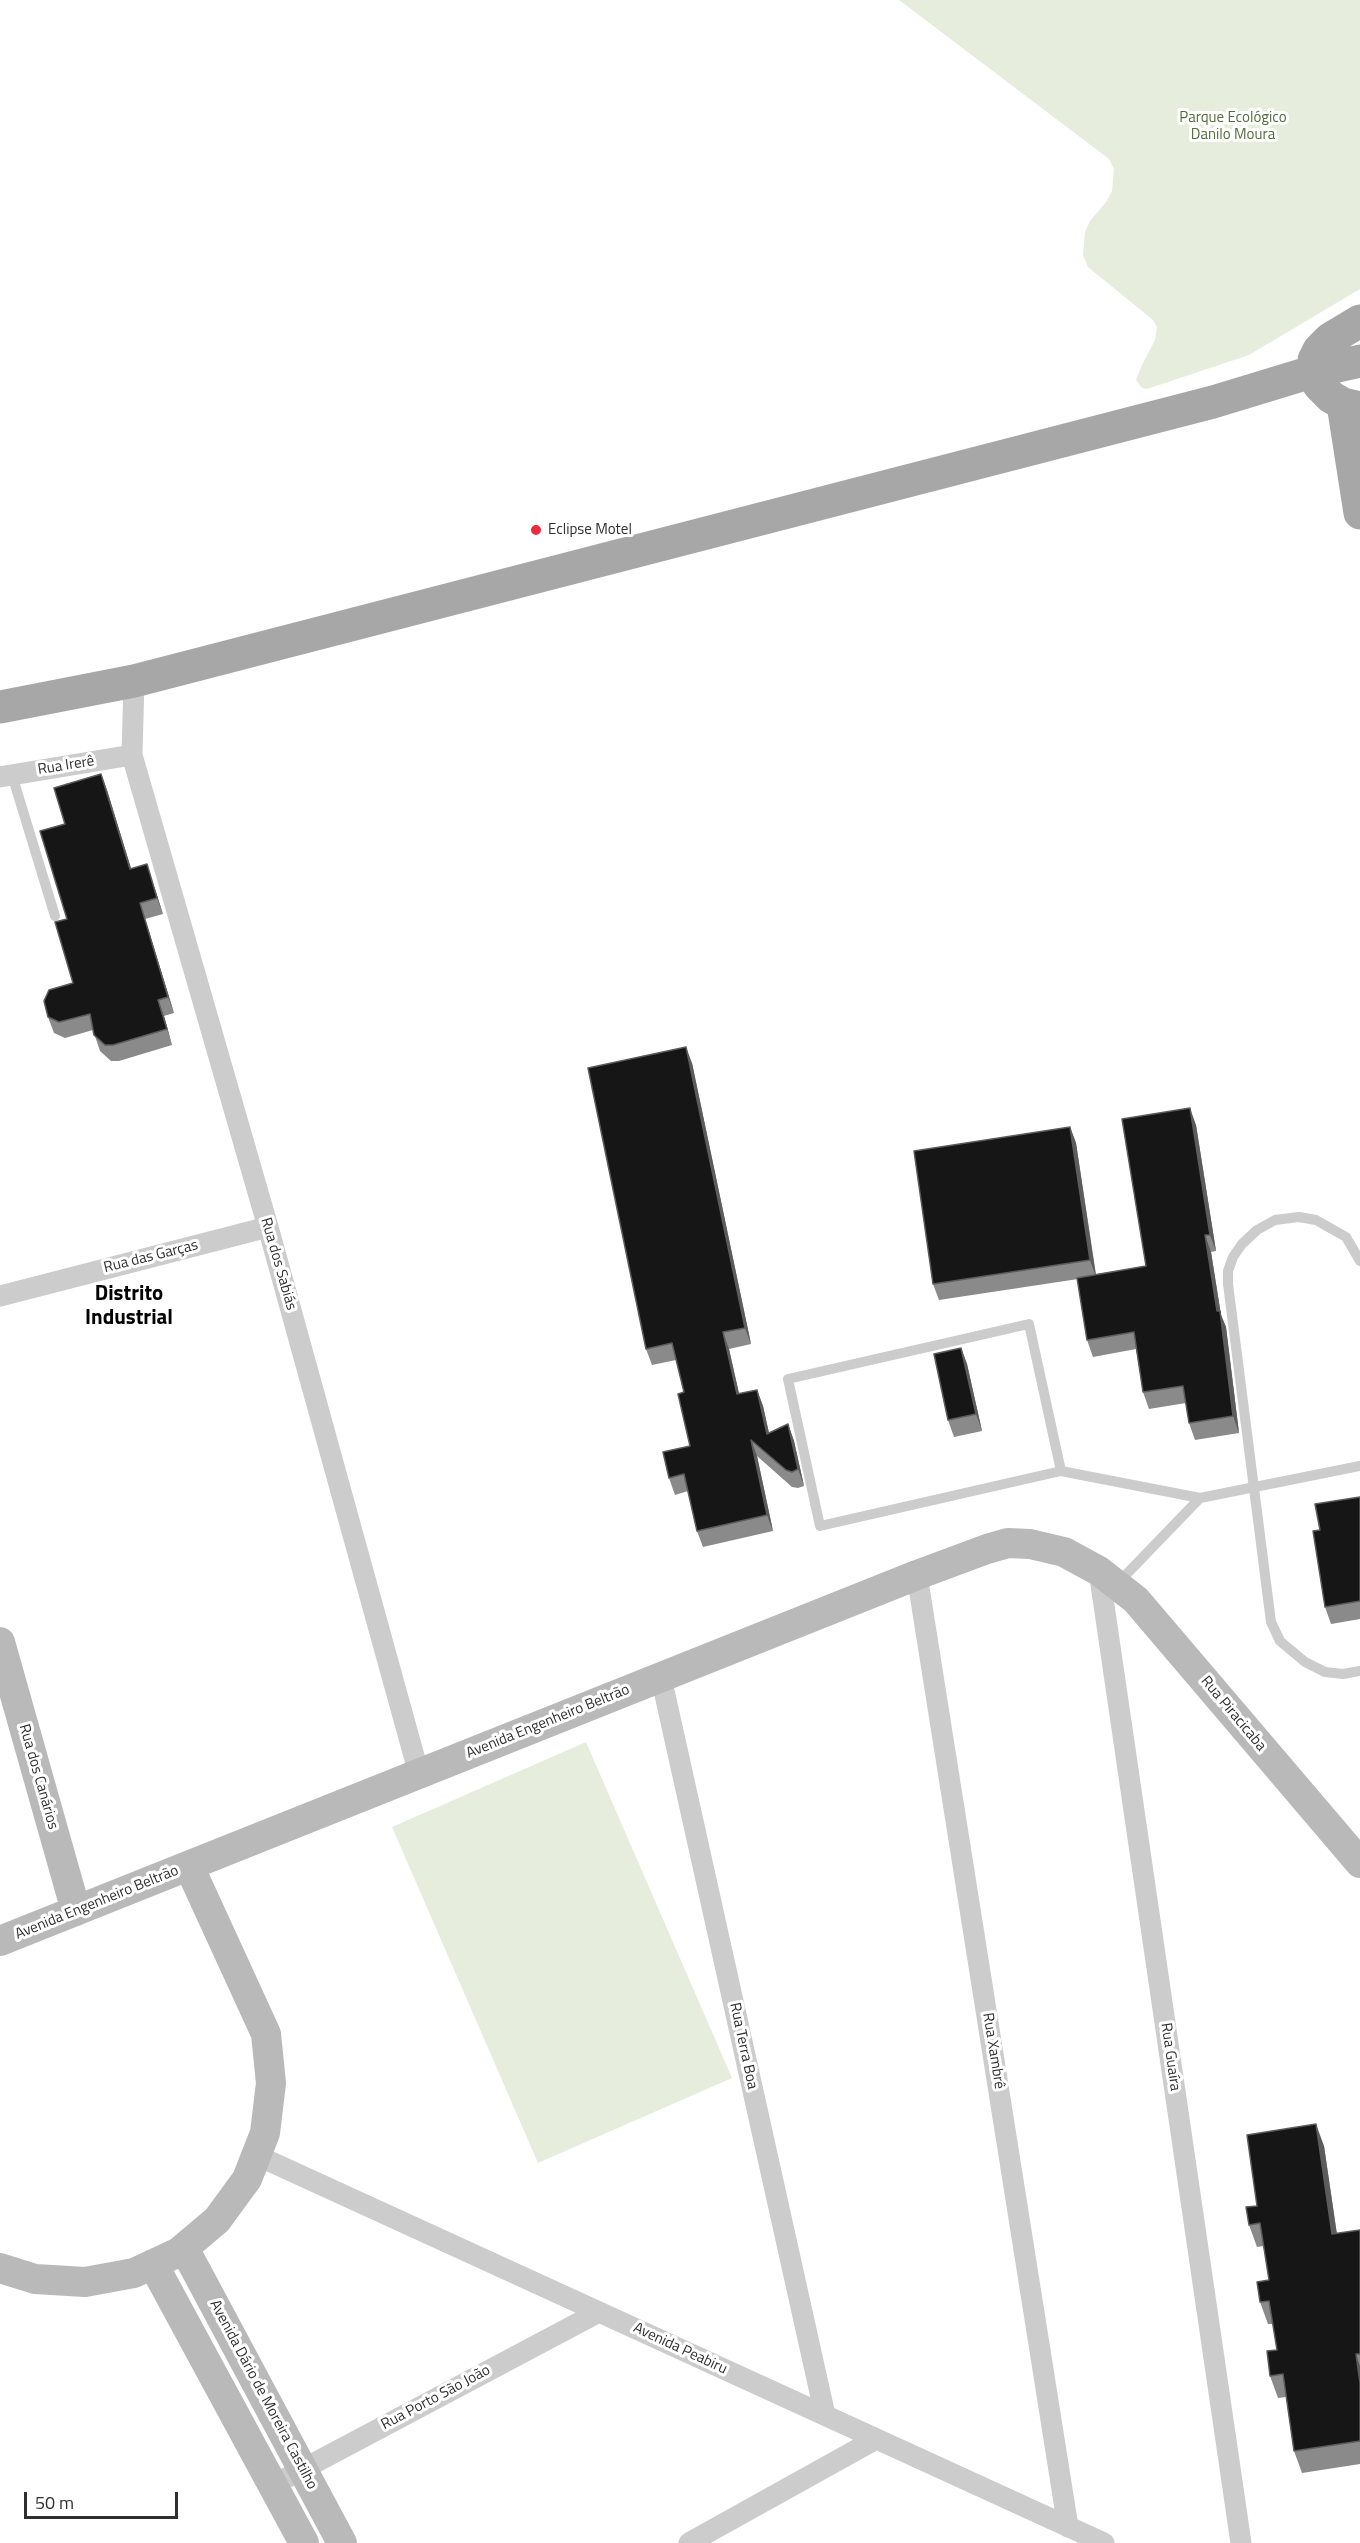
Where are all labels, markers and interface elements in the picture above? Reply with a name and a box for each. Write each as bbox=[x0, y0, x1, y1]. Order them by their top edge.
park label: Parque Ecológico Danilo Moura bbox=[1179, 109, 1287, 144]
place label: Eclipse Motel bbox=[548, 521, 632, 539]
marker: Eclipse Motel bbox=[529, 523, 543, 537]
street label: Rua Irerê bbox=[36, 753, 96, 779]
street label: Rua dos Sabiás bbox=[256, 1216, 300, 1312]
street label: Rua das Garças bbox=[102, 1237, 200, 1277]
district label: Distrito Industrial bbox=[85, 1282, 173, 1332]
street label: Rua Piracicaba bbox=[1196, 1673, 1270, 1755]
street label: Avenida Engenheiro Beltrão bbox=[464, 1681, 632, 1763]
street label: Rua dos Canários bbox=[14, 1722, 62, 1832]
street label: Avenida Engenheiro Beltrão bbox=[13, 1862, 181, 1944]
street label: Rua Terra Boa bbox=[725, 2001, 761, 2091]
street label: Rua Xambrê bbox=[978, 2012, 1008, 2090]
street label: Rua Guaíra bbox=[1156, 2022, 1184, 2092]
street label: Avenida Dário de Moreira Castilho bbox=[205, 2297, 321, 2493]
street label: Avenida Peabiru bbox=[630, 2319, 730, 2379]
street label: Rua Porto São João bbox=[378, 2362, 494, 2434]
scale bar bbox=[27, 2480, 182, 2518]
text: 50 m bbox=[35, 2489, 74, 2516]

